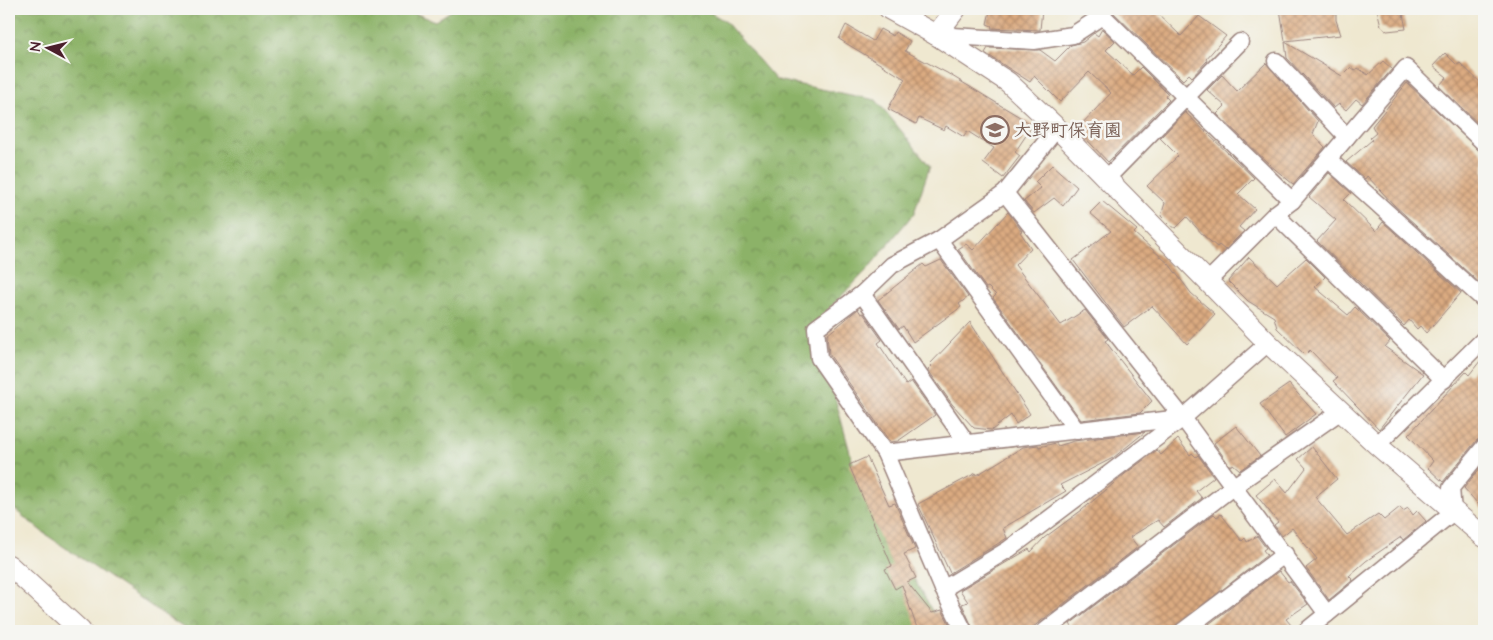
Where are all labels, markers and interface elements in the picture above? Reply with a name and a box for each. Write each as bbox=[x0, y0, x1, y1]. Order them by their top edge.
north arrow bbox=[22, 22, 72, 72]
text: N bbox=[26, 41, 47, 52]
school or university icon: 大野町保育園 bbox=[980, 115, 1010, 145]
place label: 大野町保育園 bbox=[1014, 118, 1122, 143]

